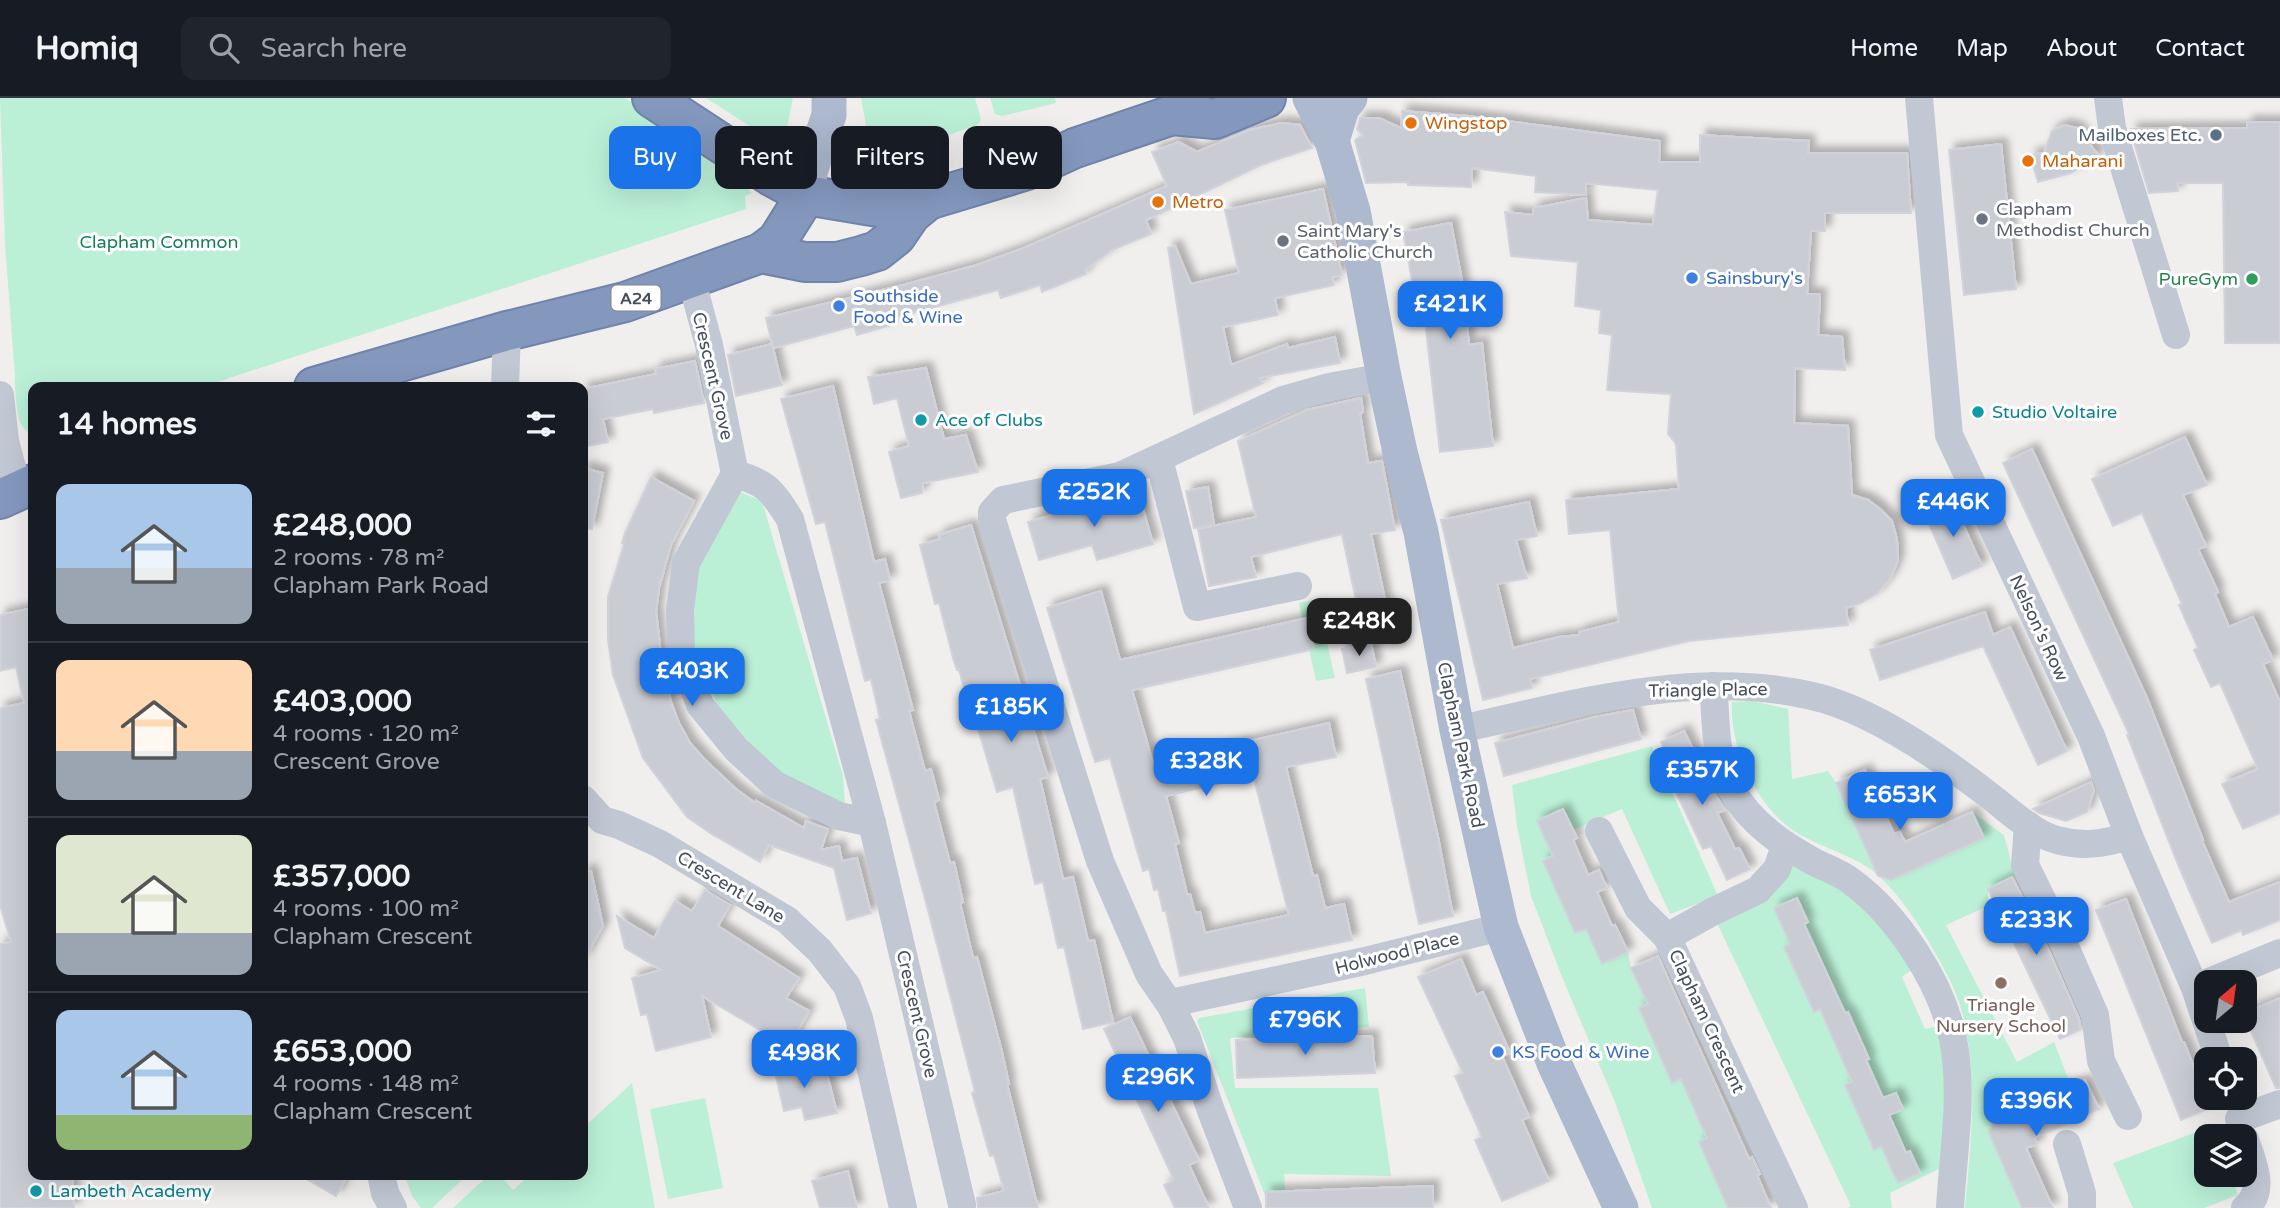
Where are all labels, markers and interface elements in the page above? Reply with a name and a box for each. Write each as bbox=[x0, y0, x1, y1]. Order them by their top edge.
search box bbox=[181, 17, 671, 80]
text: Homiq bbox=[35, 29, 139, 68]
icon: search bbox=[205, 29, 243, 67]
text: Search here bbox=[261, 33, 407, 64]
text: Home bbox=[1850, 34, 1918, 63]
text: Map bbox=[1956, 34, 2008, 63]
text: About bbox=[2046, 34, 2117, 63]
text: Contact bbox=[2155, 34, 2245, 63]
place label: Wingstop bbox=[1425, 112, 1507, 134]
marker: Wingstop bbox=[1403, 115, 1419, 131]
place label: Mailboxes Etc. bbox=[2078, 124, 2202, 146]
chip: Buy bbox=[609, 126, 701, 189]
chip: Rent bbox=[715, 126, 817, 189]
chip: Filters bbox=[831, 126, 949, 189]
chip: New bbox=[963, 126, 1062, 189]
marker: Mailboxes Etc. bbox=[2208, 127, 2224, 143]
place label: Maharani bbox=[2042, 150, 2123, 172]
marker: Maharani bbox=[2020, 153, 2036, 169]
place label: Metro bbox=[1172, 191, 1224, 213]
marker: Metro bbox=[1150, 194, 1166, 210]
place label: Clapham Methodist Church bbox=[1996, 198, 2150, 241]
marker: Clapham Methodist Church bbox=[1974, 211, 1990, 227]
place label: Saint Mary's Catholic Church bbox=[1297, 220, 1433, 263]
park label: Clapham Common bbox=[80, 231, 238, 253]
marker: Saint Mary's Catholic Church bbox=[1275, 233, 1291, 249]
place label: Sainsbury's bbox=[1706, 267, 1803, 289]
place label: PureGym bbox=[2159, 268, 2238, 290]
marker: Sainsbury's bbox=[1684, 270, 1700, 286]
marker: PureGym bbox=[2244, 271, 2260, 287]
pin: £421K bbox=[1401, 282, 1499, 341]
place label: Southside Food & Wine bbox=[853, 285, 963, 328]
road number: A24 bbox=[612, 286, 660, 310]
text: £421K bbox=[1414, 290, 1486, 318]
marker: Southside Food & Wine bbox=[831, 298, 847, 314]
street label: Crescent Grove bbox=[688, 310, 738, 442]
place label: Studio Voltaire bbox=[1992, 401, 2117, 423]
marker: Studio Voltaire bbox=[1970, 404, 1986, 420]
icon: filters bbox=[522, 405, 560, 443]
text: 14 homes bbox=[56, 406, 197, 443]
place label: Ace of Clubs bbox=[935, 409, 1043, 431]
marker: Ace of Clubs bbox=[913, 412, 929, 428]
pin: £252K bbox=[1045, 470, 1143, 529]
text: £252K bbox=[1058, 478, 1130, 506]
pin: £446K bbox=[1904, 480, 2002, 539]
text: £446K bbox=[1917, 488, 1989, 516]
text: £248,000 bbox=[273, 507, 412, 544]
icon: home bbox=[112, 512, 196, 596]
text: 2 rooms · 78 m² bbox=[273, 544, 444, 572]
street label: Nelson's Row bbox=[2005, 571, 2073, 685]
text: Clapham Park Road bbox=[273, 572, 489, 600]
pin: £248K bbox=[1310, 598, 1408, 658]
text: £248K bbox=[1323, 607, 1395, 635]
pin: £403K bbox=[643, 648, 741, 708]
text: £403K bbox=[656, 657, 728, 685]
street label: Clapham Park Road bbox=[1433, 660, 1489, 830]
street label: Triangle Place bbox=[1648, 678, 1768, 702]
text: £403,000 bbox=[273, 683, 412, 720]
pin: £185K bbox=[962, 684, 1060, 744]
icon: home bbox=[112, 688, 196, 772]
text: £185K bbox=[975, 693, 1047, 721]
text: 4 rooms · 120 m² bbox=[273, 720, 459, 748]
pin: £328K bbox=[1157, 738, 1255, 798]
text: £328K bbox=[1170, 747, 1242, 775]
text: Crescent Grove bbox=[273, 748, 440, 776]
pin: £357K bbox=[1653, 748, 1751, 807]
text: £357K bbox=[1666, 756, 1738, 784]
pin: £653K bbox=[1851, 772, 1949, 832]
text: £653K bbox=[1864, 781, 1936, 809]
street label: Crescent Lane bbox=[673, 846, 789, 928]
text: £357,000 bbox=[273, 858, 410, 895]
icon: home bbox=[112, 863, 196, 947]
text: 4 rooms · 100 m² bbox=[273, 895, 459, 923]
pin: £233K bbox=[1987, 898, 2085, 957]
text: £233K bbox=[2000, 906, 2072, 934]
text: Clapham Crescent bbox=[273, 923, 472, 951]
street label: Holwood Place bbox=[1333, 927, 1461, 979]
street label: Clapham Crescent bbox=[1664, 946, 1750, 1096]
street label: Crescent Grove bbox=[892, 948, 942, 1080]
north arrow bbox=[2194, 970, 2258, 1032]
map controls bbox=[2194, 970, 2257, 1187]
marker: Triangle Nursery School bbox=[1993, 975, 2009, 991]
place label: Triangle Nursery School bbox=[1936, 994, 2066, 1037]
pin: £796K bbox=[1256, 998, 1354, 1057]
text: £796K bbox=[1269, 1006, 1341, 1034]
pin: £498K bbox=[755, 1030, 853, 1090]
text: £653,000 bbox=[273, 1033, 412, 1070]
icon: home bbox=[112, 1038, 196, 1122]
text: £498K bbox=[768, 1039, 840, 1067]
place label: KS Food & Wine bbox=[1512, 1041, 1649, 1063]
marker: KS Food & Wine bbox=[1490, 1044, 1506, 1060]
button: locate bbox=[2194, 1047, 2257, 1110]
pin: £296K bbox=[1109, 1054, 1207, 1114]
text: £296K bbox=[1122, 1063, 1194, 1091]
text: 4 rooms · 148 m² bbox=[273, 1070, 459, 1098]
pin: £396K bbox=[1987, 1079, 2085, 1138]
text: £396K bbox=[2000, 1087, 2072, 1115]
text: Clapham Crescent bbox=[273, 1098, 472, 1126]
button: layers bbox=[2194, 1124, 2257, 1187]
place label: Lambeth Academy bbox=[50, 1180, 212, 1202]
marker: Lambeth Academy bbox=[28, 1183, 44, 1199]

